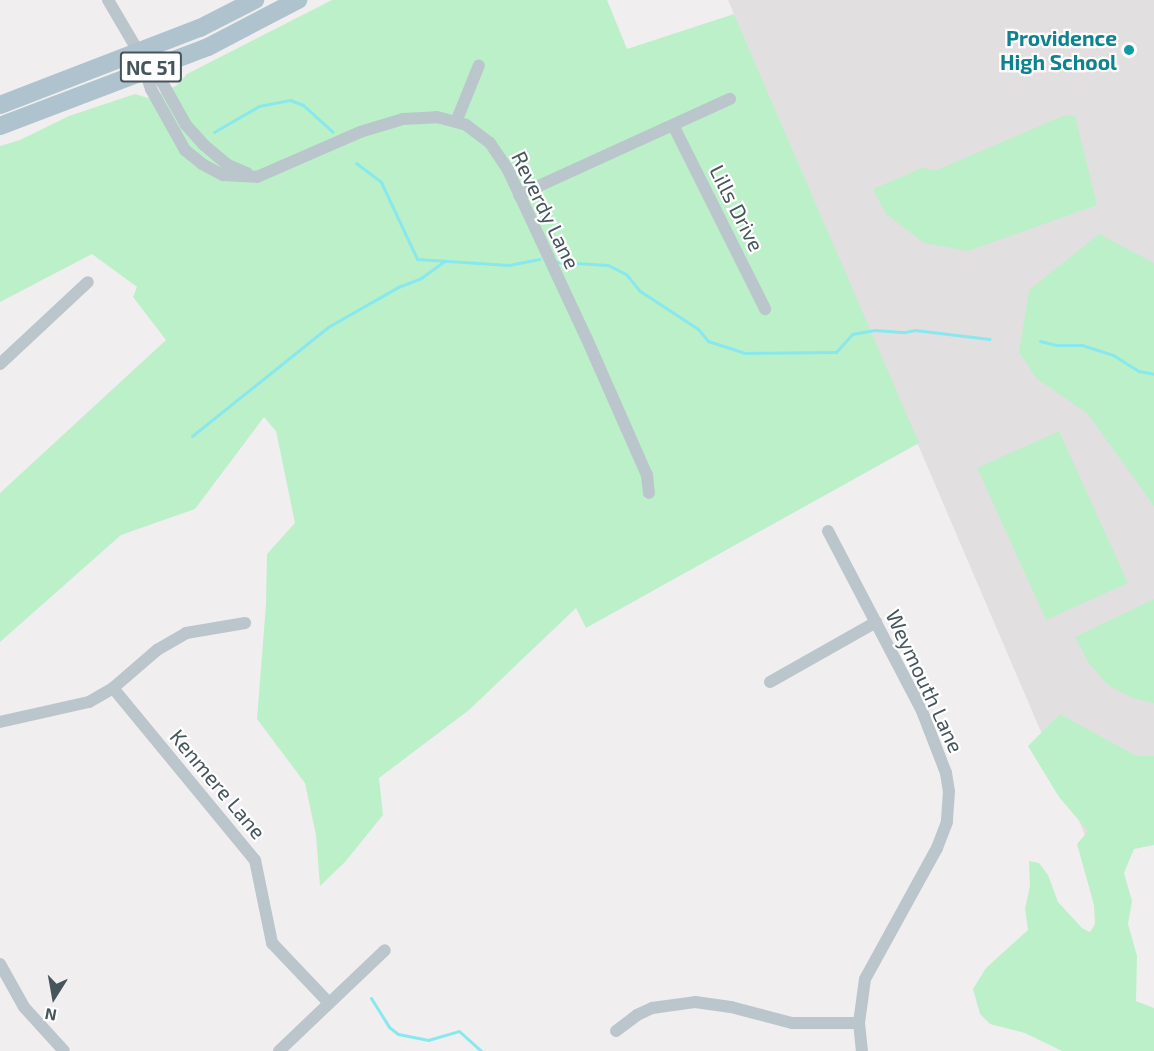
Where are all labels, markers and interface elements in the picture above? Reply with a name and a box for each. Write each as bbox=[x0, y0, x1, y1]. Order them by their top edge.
place label: Providence High School bbox=[1000, 25, 1117, 75]
marker: Providence High School bbox=[1122, 43, 1136, 57]
road number: NC 51 bbox=[120, 50, 182, 84]
street label: Reverdy Lane bbox=[507, 147, 585, 273]
street label: Lills Drive bbox=[705, 161, 769, 255]
street label: Weymouth Lane bbox=[881, 606, 969, 756]
street label: Kenmere Lane bbox=[165, 724, 271, 844]
north arrow bbox=[24, 967, 84, 1027]
text: N bbox=[43, 1005, 58, 1026]

